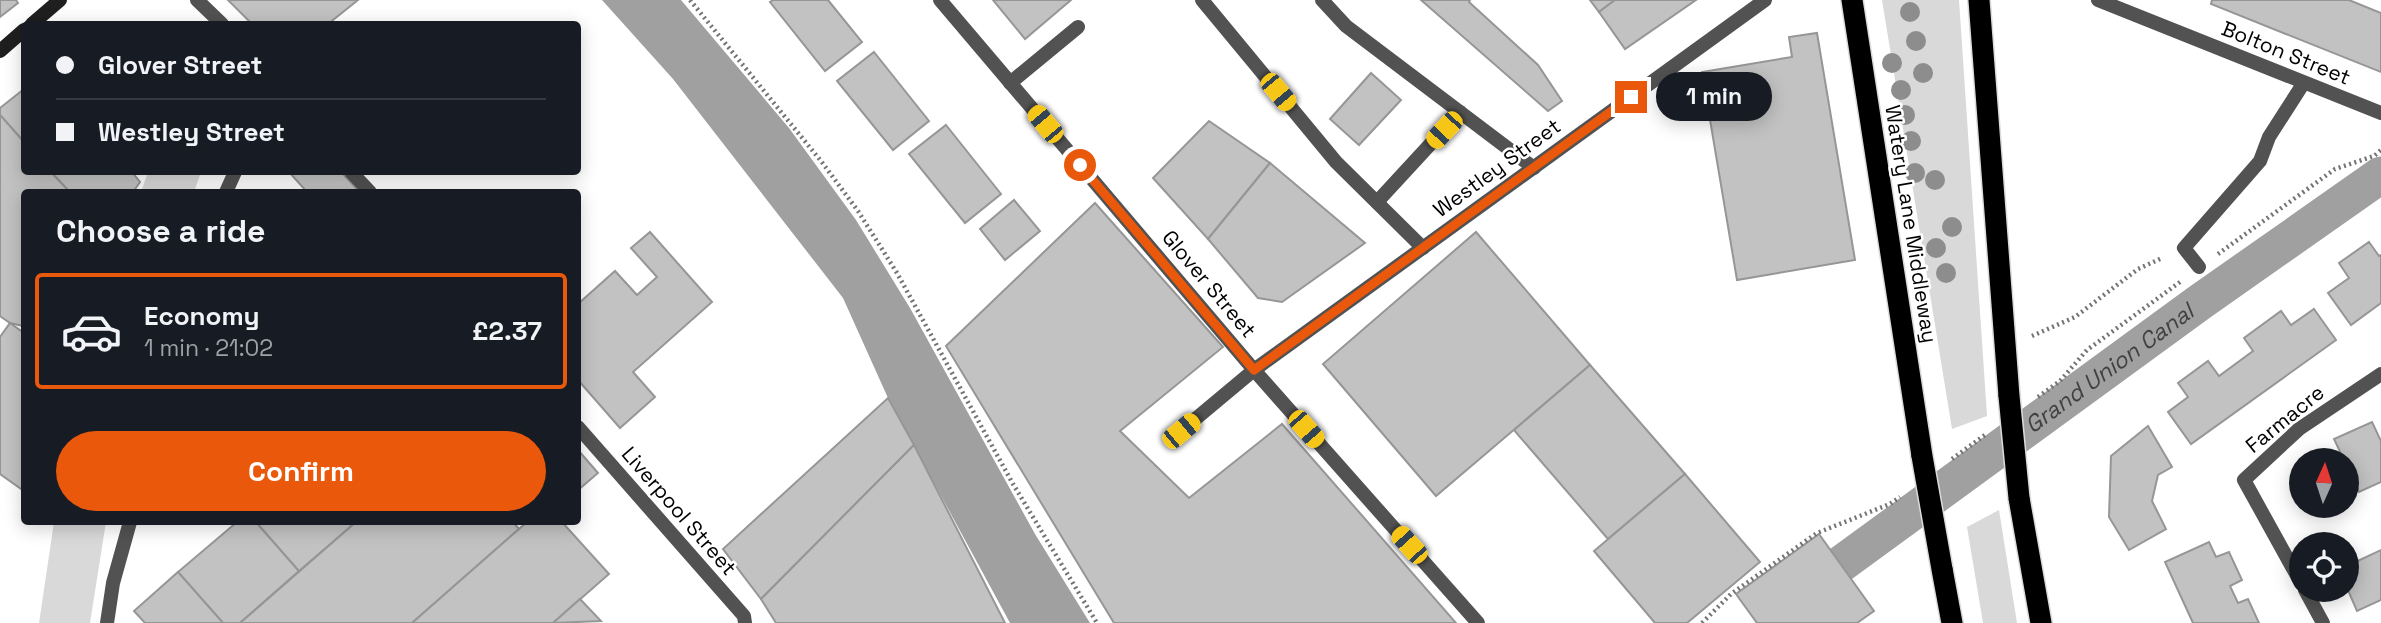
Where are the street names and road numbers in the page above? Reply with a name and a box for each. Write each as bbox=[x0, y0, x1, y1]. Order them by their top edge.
street label: Bolton Street bbox=[2218, 14, 2355, 91]
street label: Watery Lane Middleway bbox=[1879, 103, 1944, 345]
street label: Westley Street bbox=[1428, 112, 1566, 223]
street label: Glover Street bbox=[1156, 224, 1262, 343]
street label: Farmacre bbox=[2240, 379, 2330, 459]
street label: Liverpool Street bbox=[616, 441, 743, 581]

